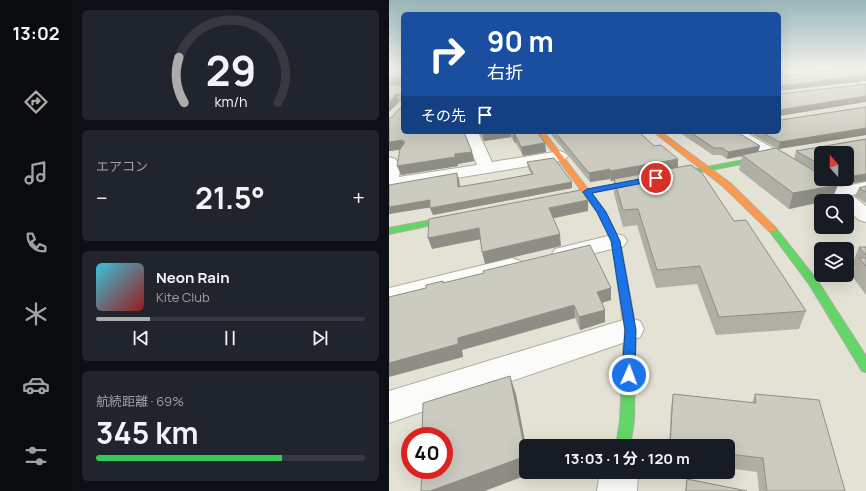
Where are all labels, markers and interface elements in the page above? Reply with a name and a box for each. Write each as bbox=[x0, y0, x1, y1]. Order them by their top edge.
text: 13:02 bbox=[12, 21, 60, 45]
text: 90 m bbox=[487, 22, 554, 60]
icon: right bbox=[421, 28, 473, 80]
text: 29 bbox=[205, 42, 256, 98]
text: 右折 bbox=[487, 60, 523, 84]
icon: directions bbox=[22, 88, 50, 116]
text: km/h bbox=[214, 92, 247, 111]
icon: arrive bbox=[474, 104, 496, 126]
text: その先 bbox=[421, 105, 466, 126]
north arrow bbox=[814, 146, 854, 186]
map controls bbox=[814, 146, 854, 282]
text: エアコン bbox=[96, 157, 148, 175]
icon: music bbox=[22, 159, 50, 187]
pin bbox=[639, 161, 673, 195]
icon: arrive bbox=[645, 167, 667, 189]
text: 21.5° bbox=[195, 177, 265, 218]
text: − bbox=[96, 183, 108, 213]
text: + bbox=[352, 183, 365, 213]
button: search bbox=[814, 194, 854, 234]
icon: phone bbox=[22, 229, 50, 257]
button: layers bbox=[814, 242, 854, 282]
text: Neon Rain bbox=[156, 267, 230, 288]
text: Kite Club bbox=[156, 288, 210, 306]
icon: climate bbox=[22, 300, 50, 328]
icon: previous bbox=[130, 327, 152, 349]
icon: pause bbox=[219, 327, 241, 349]
icon: next bbox=[309, 327, 331, 349]
position arrow bbox=[608, 354, 650, 396]
icon: car bbox=[22, 371, 50, 399]
text: 航続距離 · 69% bbox=[96, 392, 184, 410]
text: 345 km bbox=[96, 412, 198, 453]
speed limit sign: 40 bbox=[401, 427, 453, 479]
icon: filters bbox=[22, 442, 50, 470]
text: 13:03 · 1 分 · 120 m bbox=[564, 448, 690, 469]

